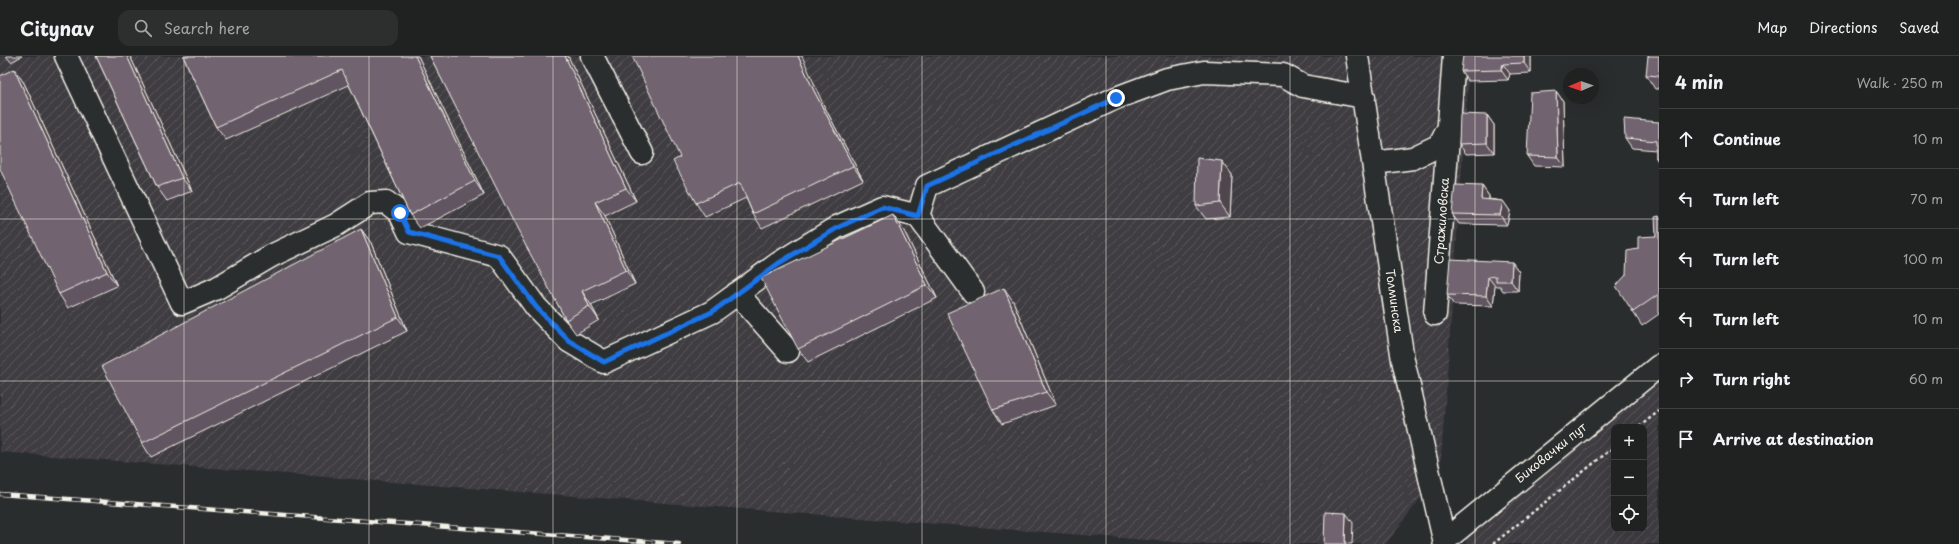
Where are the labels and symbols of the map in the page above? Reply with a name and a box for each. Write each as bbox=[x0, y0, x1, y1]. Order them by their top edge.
north arrow bbox=[1563, 68, 1599, 104]
route end bbox=[1107, 89, 1125, 107]
street label: Стражиловска bbox=[1429, 177, 1453, 265]
route start bbox=[391, 204, 409, 222]
street label: Толминска bbox=[1382, 268, 1408, 334]
street label: Биковачки пут bbox=[1511, 417, 1590, 487]

